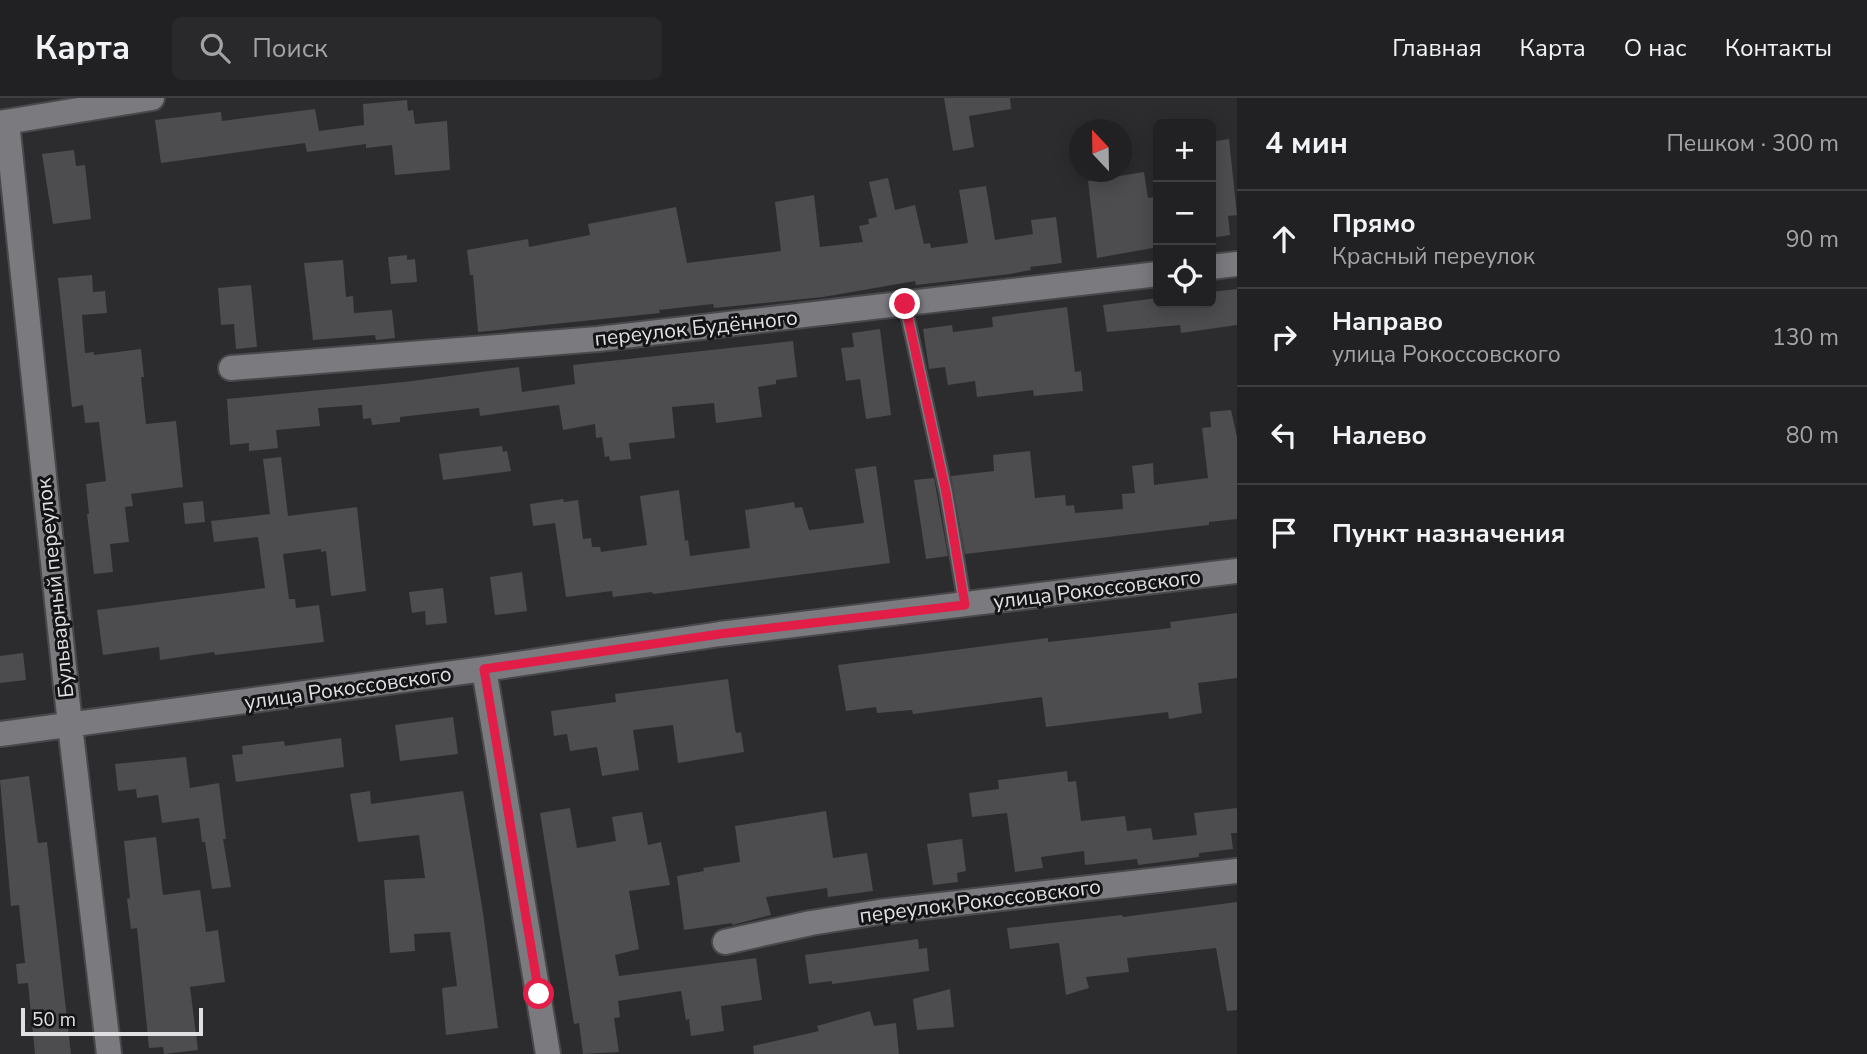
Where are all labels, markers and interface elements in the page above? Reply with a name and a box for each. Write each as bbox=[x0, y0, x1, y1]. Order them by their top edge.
search box bbox=[172, 17, 662, 80]
text: Карта bbox=[35, 26, 130, 71]
icon: search bbox=[196, 29, 234, 67]
text: Поиск bbox=[252, 31, 328, 66]
text: Главная bbox=[1392, 32, 1482, 64]
text: Карта bbox=[1520, 32, 1586, 64]
text: О нас bbox=[1624, 32, 1687, 64]
text: Контакты bbox=[1725, 32, 1832, 64]
north arrow bbox=[1069, 119, 1132, 182]
map controls bbox=[1153, 119, 1216, 308]
button: + bbox=[1153, 119, 1216, 182]
text: 4 мин bbox=[1265, 123, 1348, 164]
text: Пешком · 300 m bbox=[1666, 128, 1839, 159]
button: − bbox=[1153, 182, 1216, 245]
text: Прямо bbox=[1332, 206, 1416, 241]
icon: ahead bbox=[1265, 220, 1303, 258]
text: 90 m bbox=[1786, 224, 1839, 255]
text: Красный переулок bbox=[1332, 241, 1535, 272]
button: locate bbox=[1153, 245, 1216, 308]
route end bbox=[889, 288, 920, 319]
street label: переулок Будённого bbox=[593, 303, 799, 353]
text: Направо bbox=[1332, 304, 1443, 339]
icon: right bbox=[1265, 318, 1303, 356]
text: 130 m bbox=[1772, 322, 1839, 353]
text: улица Рокоссовского bbox=[1332, 339, 1561, 370]
icon: left bbox=[1265, 416, 1303, 454]
text: Налево bbox=[1332, 418, 1427, 453]
text: 80 m bbox=[1786, 420, 1839, 451]
street label: Бульварный переулок bbox=[29, 476, 80, 699]
icon: arrive bbox=[1265, 514, 1303, 552]
text: Пункт назначения bbox=[1332, 516, 1565, 551]
street label: улица Рокоссовского bbox=[992, 562, 1202, 616]
street label: улица Рокоссовского bbox=[243, 660, 453, 716]
street label: переулок Рокоссовского bbox=[858, 872, 1102, 930]
route start bbox=[523, 978, 554, 1009]
scale bar bbox=[21, 1005, 203, 1037]
text: 50 m bbox=[32, 1007, 76, 1033]

